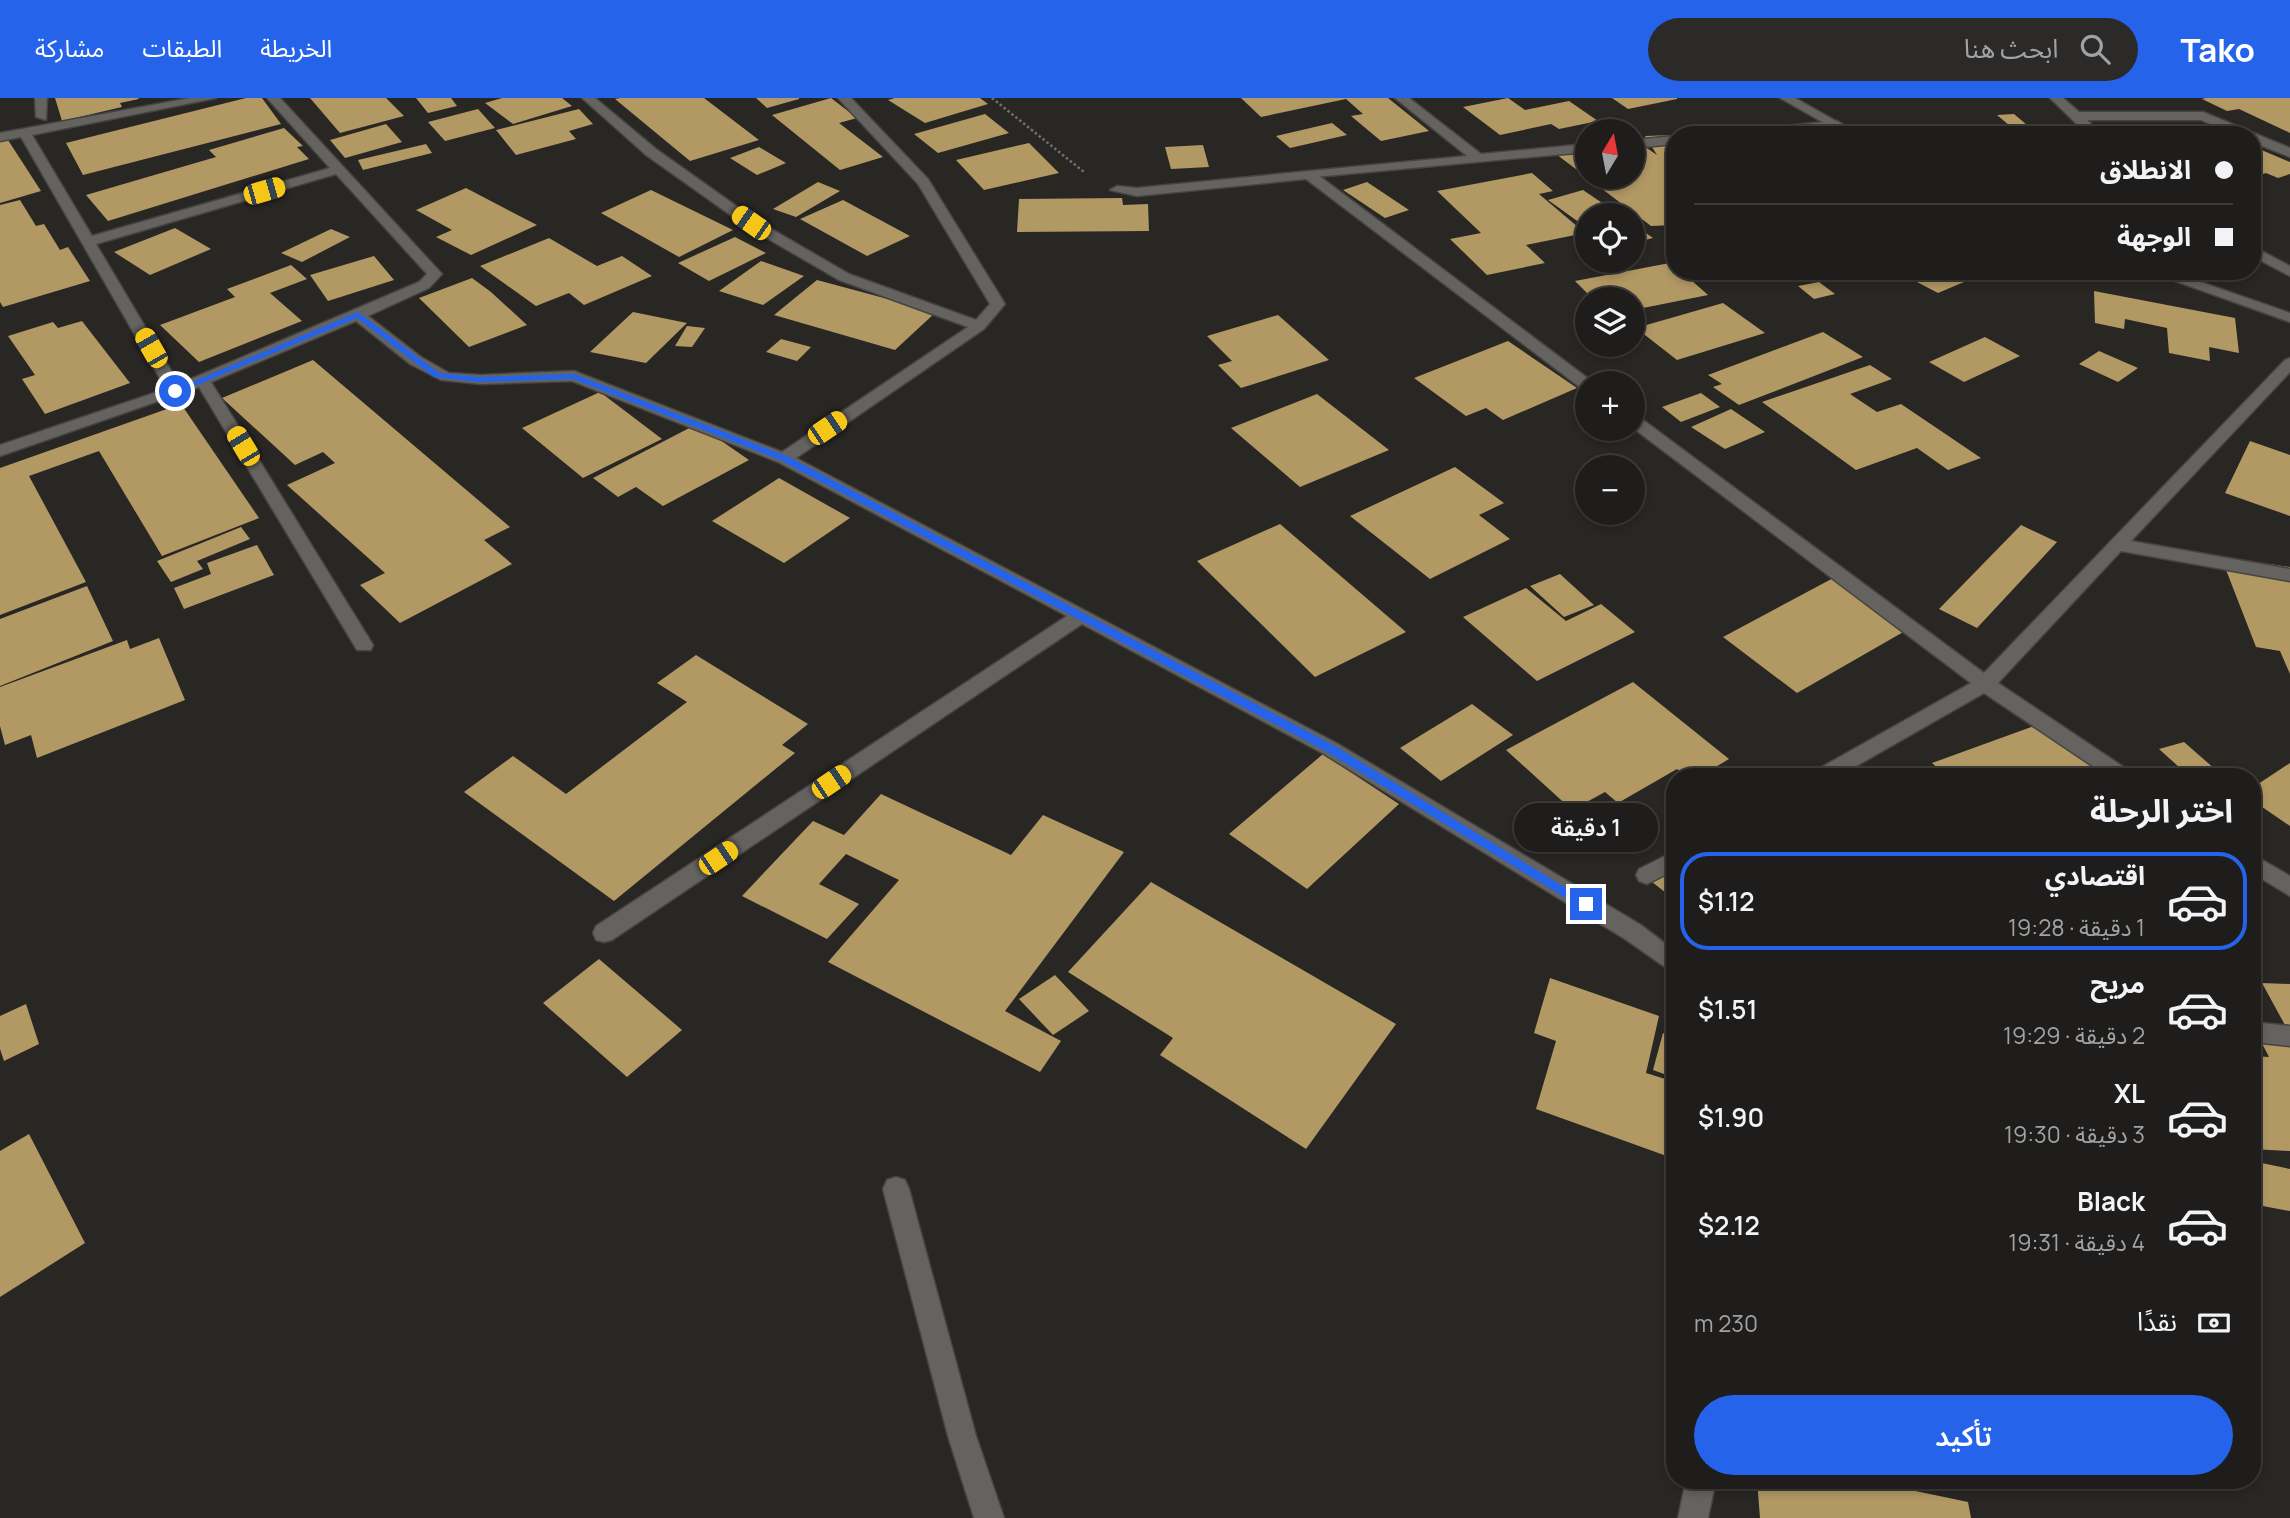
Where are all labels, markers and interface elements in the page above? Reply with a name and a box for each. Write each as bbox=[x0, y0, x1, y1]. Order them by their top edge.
search box bbox=[1648, 18, 2138, 81]
text: Tako bbox=[2180, 27, 2255, 72]
text: ابحث هنا bbox=[1964, 30, 2058, 66]
icon: search bbox=[2076, 30, 2114, 68]
text: مشاركة bbox=[35, 31, 104, 64]
text: الطبقات bbox=[142, 31, 222, 64]
text: الخريطة bbox=[260, 31, 332, 64]
north arrow bbox=[1575, 119, 1645, 189]
map controls bbox=[1575, 119, 1645, 525]
text: الانطلاق bbox=[2100, 151, 2191, 187]
car bbox=[241, 175, 288, 207]
car bbox=[728, 202, 775, 244]
button: locate bbox=[1575, 203, 1645, 273]
text: الوجهة bbox=[2117, 218, 2191, 254]
button: layers bbox=[1575, 287, 1645, 357]
car bbox=[132, 325, 171, 371]
button: + bbox=[1575, 371, 1645, 441]
route start bbox=[159, 375, 191, 407]
car bbox=[804, 408, 851, 448]
car bbox=[224, 423, 263, 469]
button: − bbox=[1575, 455, 1645, 525]
car bbox=[808, 762, 855, 802]
text: اختر الرحلة bbox=[2090, 788, 2233, 832]
callout: 1 دقيقة bbox=[1514, 802, 1658, 852]
text: 1 دقيقة bbox=[1551, 811, 1621, 843]
car bbox=[695, 838, 742, 878]
text: اقتصادي bbox=[2045, 857, 2145, 893]
icon: car bbox=[2166, 870, 2229, 933]
text: $1.12 bbox=[1698, 883, 1755, 919]
route end bbox=[1570, 888, 1602, 920]
text: 1 دقيقة · 19:28 bbox=[2008, 911, 2145, 943]
text: مريح bbox=[2090, 965, 2145, 1001]
icon: car bbox=[2166, 978, 2229, 1041]
text: $1.51 bbox=[1698, 991, 1758, 1027]
text: 2 دقيقة · 19:29 bbox=[2003, 1019, 2145, 1051]
text: XL bbox=[2114, 1075, 2145, 1111]
icon: car bbox=[2166, 1086, 2229, 1149]
text: $1.90 bbox=[1698, 1099, 1764, 1135]
text: 3 دقيقة · 19:30 bbox=[2004, 1118, 2145, 1150]
text: Black bbox=[2077, 1183, 2145, 1219]
icon: car bbox=[2166, 1194, 2229, 1257]
text: $2.12 bbox=[1698, 1207, 1760, 1243]
text: 4 دقيقة · 19:31 bbox=[2008, 1226, 2145, 1258]
text: نقدًا bbox=[2137, 1303, 2177, 1339]
icon: cash bbox=[2195, 1304, 2233, 1342]
text: 230 m bbox=[1694, 1307, 1758, 1339]
button: تأكيد bbox=[1694, 1395, 2233, 1475]

